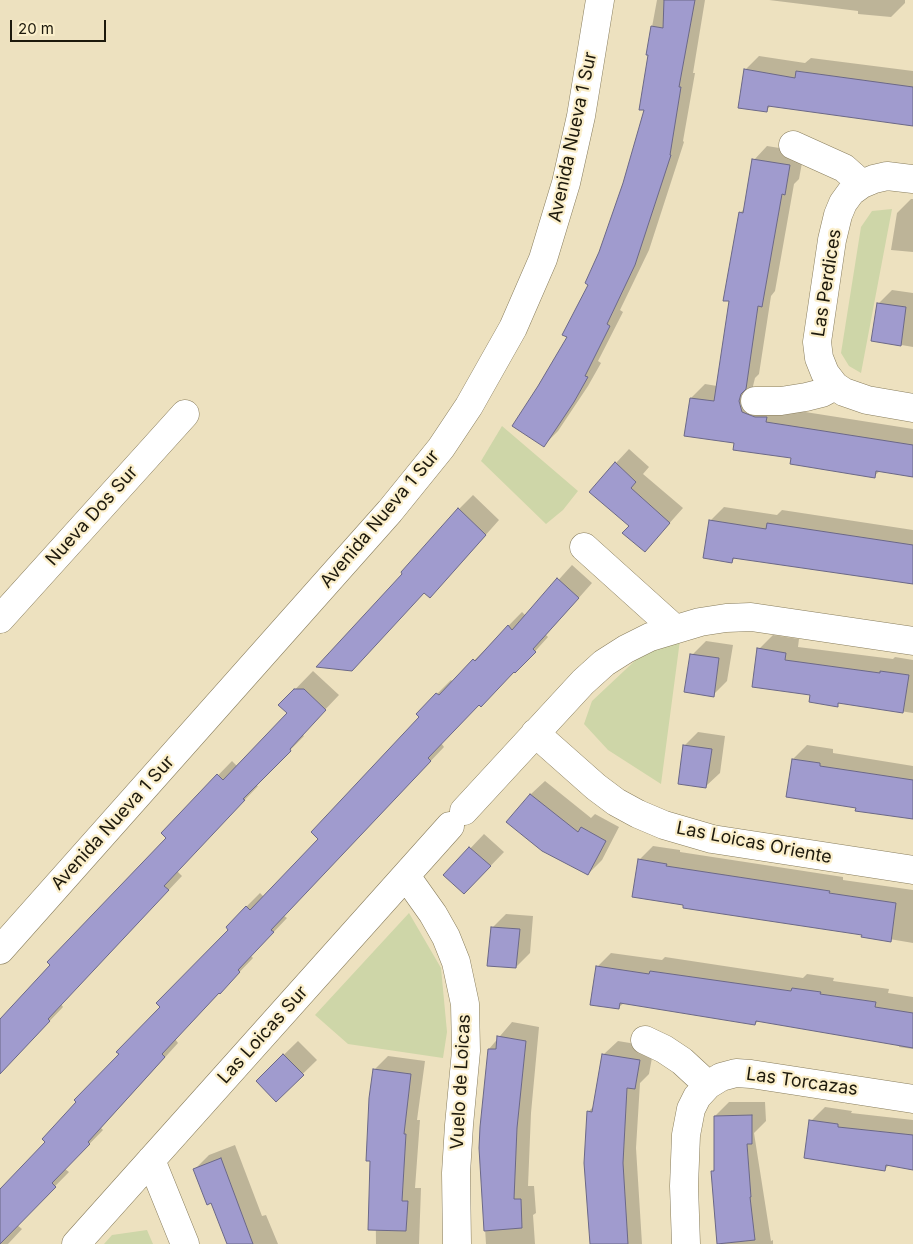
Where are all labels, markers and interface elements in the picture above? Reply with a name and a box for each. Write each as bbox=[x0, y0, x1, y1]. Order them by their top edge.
scale bar bbox=[12, 10, 109, 42]
text: 20 m bbox=[18, 19, 54, 38]
street label: Avenida Nueva 1 Sur bbox=[544, 50, 602, 224]
street label: Las Perdices bbox=[808, 228, 846, 338]
street label: Avenida Nueva 1 Sur bbox=[316, 446, 444, 592]
street label: Nueva Dos Sur bbox=[42, 462, 142, 570]
street label: Avenida Nueva 1 Sur bbox=[47, 751, 179, 895]
street label: Las Loicas Oriente bbox=[674, 817, 834, 869]
street label: Las Loicas Sur bbox=[213, 982, 313, 1088]
street label: Vuelo de Loicas bbox=[447, 1014, 475, 1150]
street label: Las Torcazas bbox=[745, 1063, 859, 1101]

